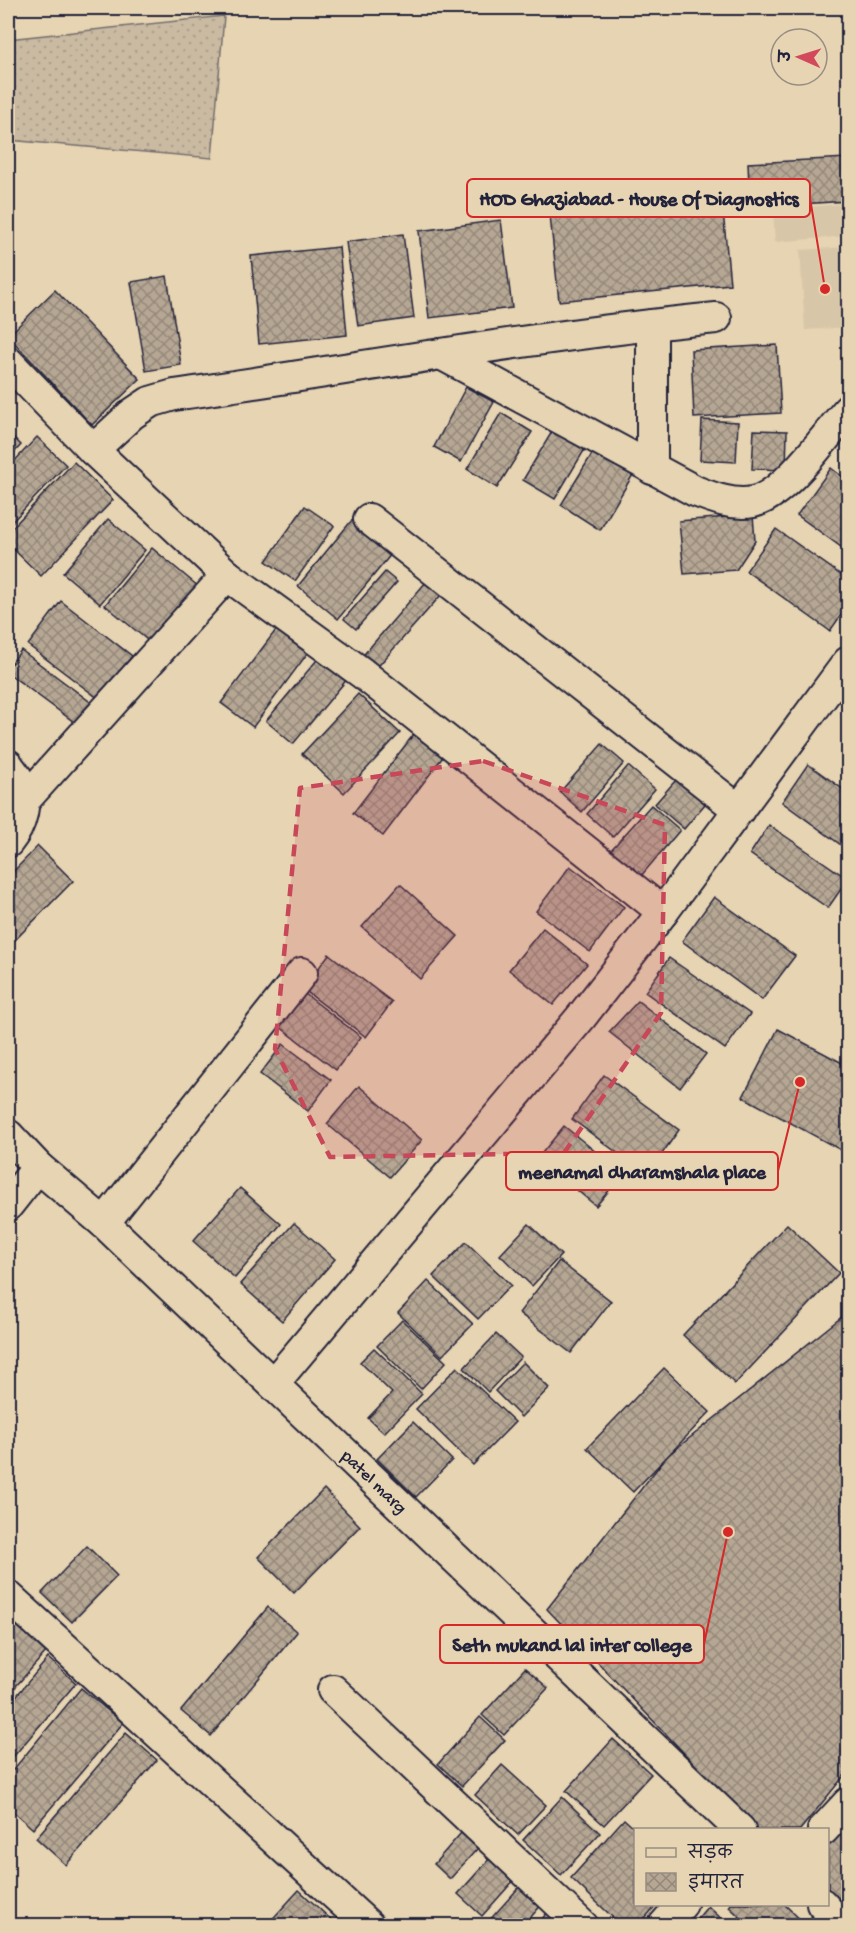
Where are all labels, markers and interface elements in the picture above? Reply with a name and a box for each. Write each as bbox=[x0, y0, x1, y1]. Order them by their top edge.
north arrow bbox=[769, 27, 829, 87]
text: उ bbox=[778, 49, 797, 64]
callout: HOD Ghaziabad - House Of Diagnostics bbox=[467, 179, 810, 217]
text: HOD Ghaziabad - House Of Diagnostics bbox=[479, 190, 800, 213]
callout: meenamal dharamshala place bbox=[506, 1152, 778, 1190]
text: meenamal dharamshala place bbox=[518, 1163, 767, 1186]
street label: patel marg bbox=[335, 1446, 410, 1519]
callout: Seth mukand lal inter college bbox=[440, 1625, 704, 1663]
text: Seth mukand lal inter college bbox=[452, 1636, 692, 1659]
legend bbox=[634, 1828, 829, 1906]
text: सड़क bbox=[687, 1844, 733, 1865]
text: इमारत bbox=[688, 1873, 744, 1895]

